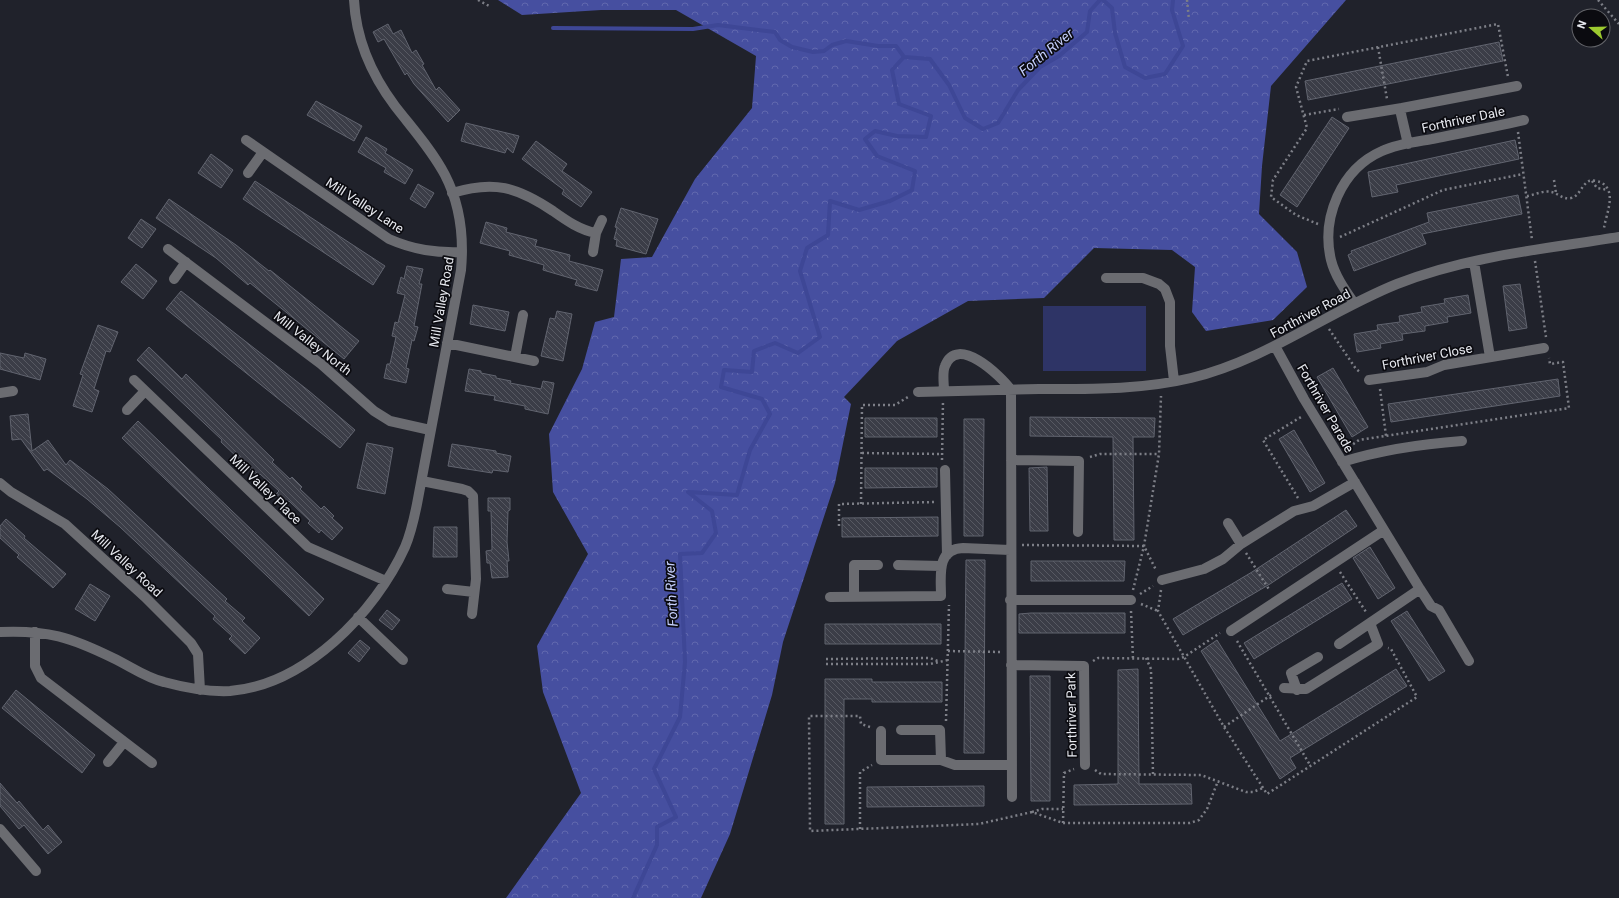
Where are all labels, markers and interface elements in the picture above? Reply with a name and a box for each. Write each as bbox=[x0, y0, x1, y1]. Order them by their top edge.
north arrow bbox=[1571, 8, 1611, 48]
text: N bbox=[1575, 19, 1590, 31]
water label: Forth River bbox=[1016, 25, 1077, 79]
street label: Forthriver Dale bbox=[1420, 103, 1506, 136]
street label: Mill Valley Lane bbox=[323, 175, 407, 236]
street label: Mill Valley Road bbox=[426, 256, 457, 348]
street label: Forthriver Road bbox=[1268, 286, 1353, 341]
street label: Mill Valley North bbox=[271, 308, 355, 378]
street label: Forthriver Close bbox=[1381, 340, 1474, 373]
street label: Forthriver Parade bbox=[1294, 361, 1357, 455]
street label: Mill Valley Place bbox=[227, 451, 305, 527]
street label: Mill Valley Road bbox=[88, 527, 165, 600]
water label: Forth River bbox=[661, 561, 681, 627]
street label: Forthriver Park bbox=[1063, 672, 1080, 758]

